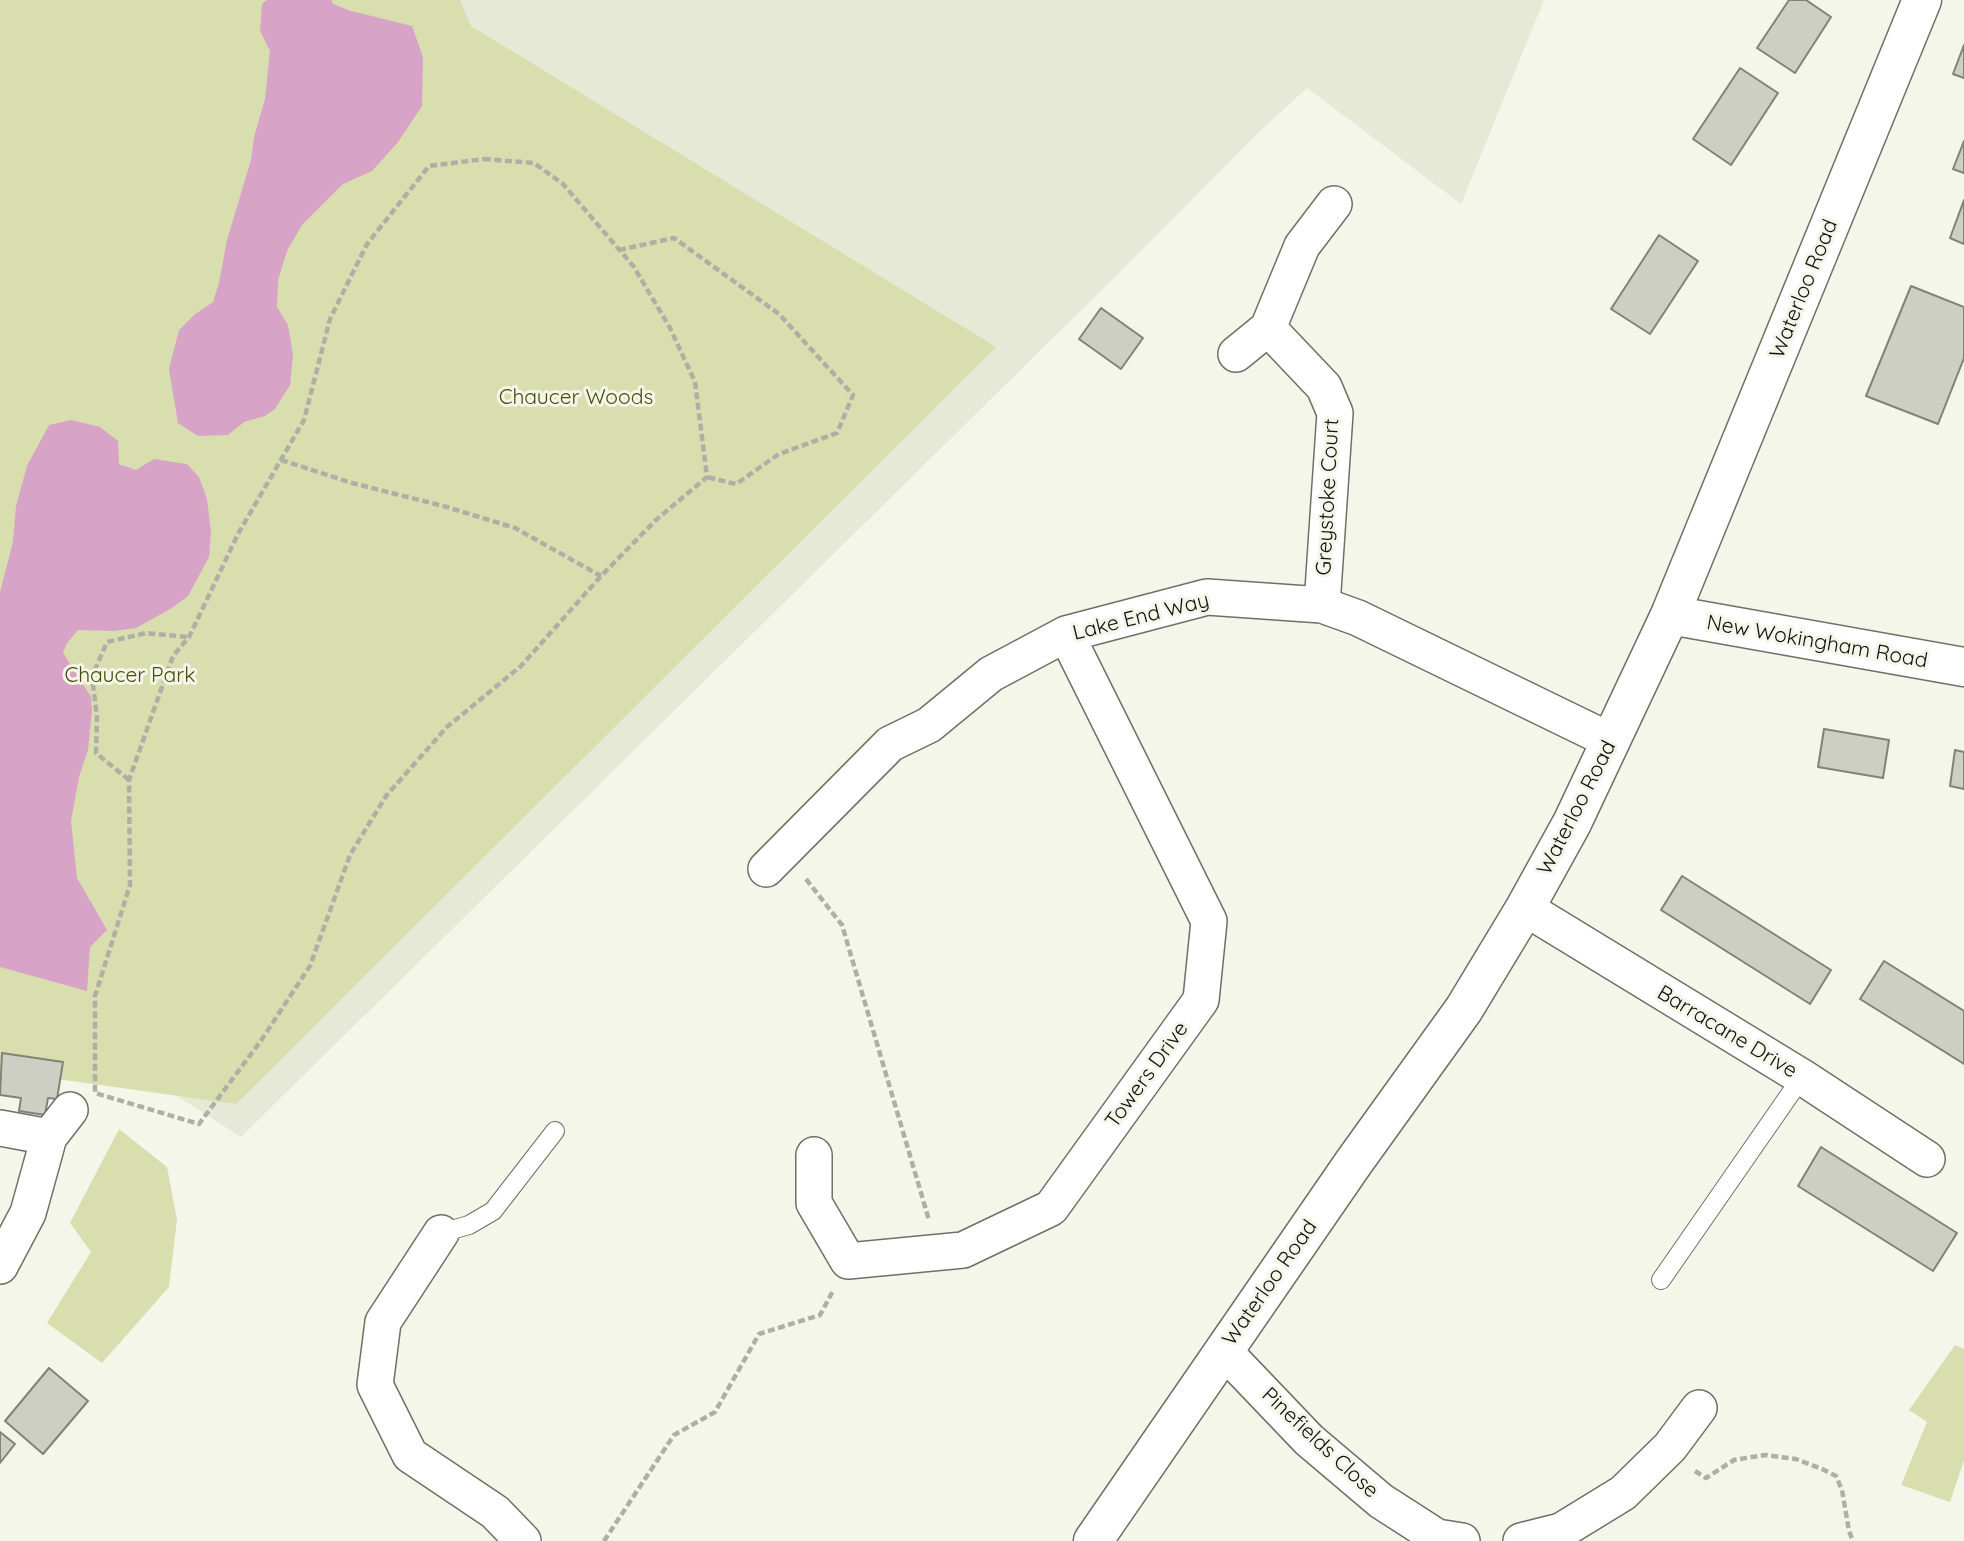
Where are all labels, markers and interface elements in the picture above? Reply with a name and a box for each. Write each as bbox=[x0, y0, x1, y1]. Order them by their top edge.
street label: Waterloo Road bbox=[1765, 216, 1843, 362]
park label: Chaucer Woods bbox=[499, 385, 653, 411]
street label: Greystoke Court bbox=[1311, 418, 1345, 576]
street label: Lake End Way bbox=[1070, 588, 1212, 646]
street label: New Wokingham Road bbox=[1705, 610, 1929, 674]
park label: Chaucer Park bbox=[64, 663, 196, 689]
street label: Waterloo Road bbox=[1532, 737, 1622, 879]
street label: Barracane Drive bbox=[1652, 980, 1802, 1084]
street label: Towers Drive bbox=[1100, 1017, 1194, 1133]
street label: Waterloo Road bbox=[1217, 1215, 1323, 1351]
street label: Pinefields Close bbox=[1256, 1382, 1384, 1504]

